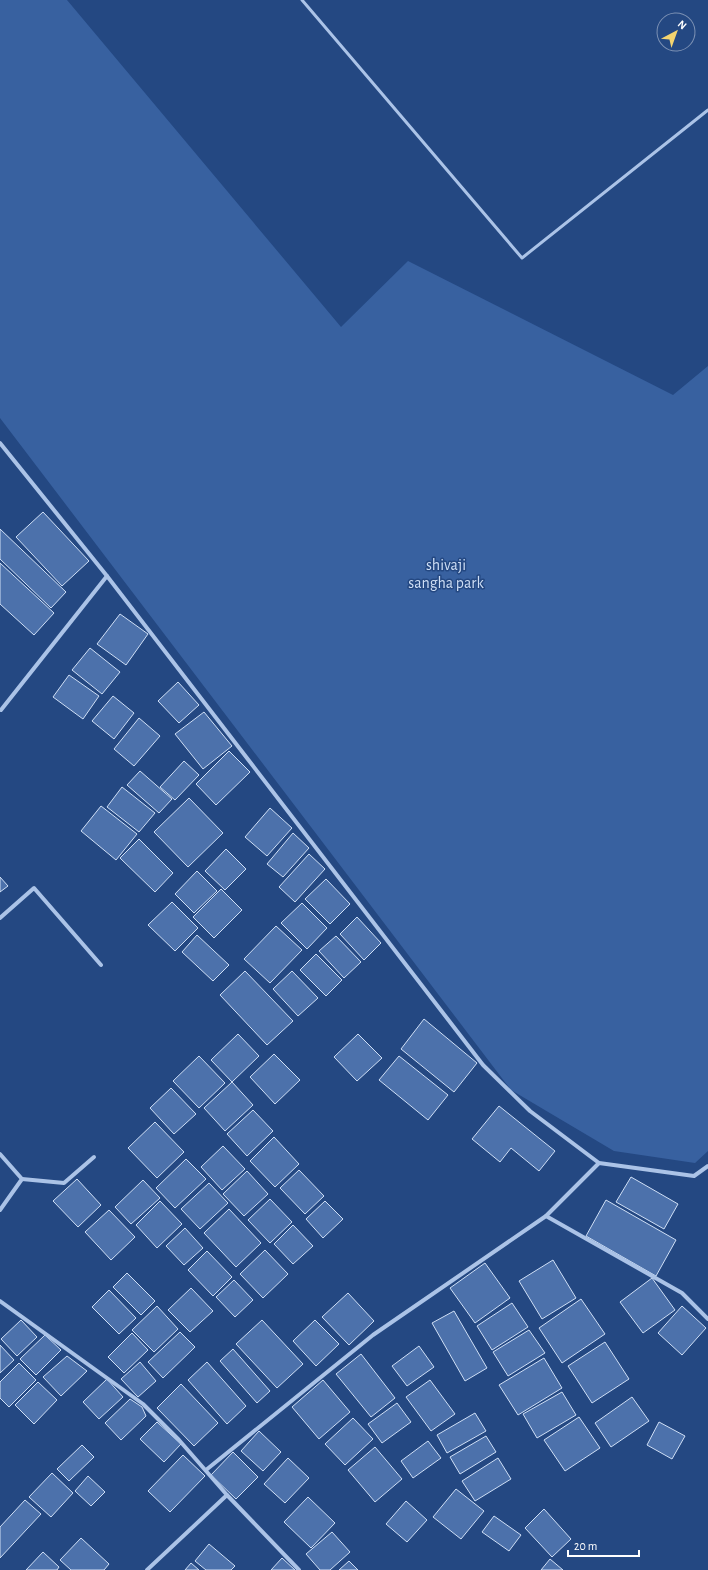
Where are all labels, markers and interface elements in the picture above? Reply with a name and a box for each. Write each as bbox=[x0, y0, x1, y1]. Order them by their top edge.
north arrow bbox=[656, 12, 696, 52]
text: N bbox=[676, 18, 689, 31]
park label: shivaji sangha park bbox=[408, 557, 484, 591]
scale bar bbox=[568, 1532, 639, 1558]
text: 20 m bbox=[574, 1540, 597, 1552]

